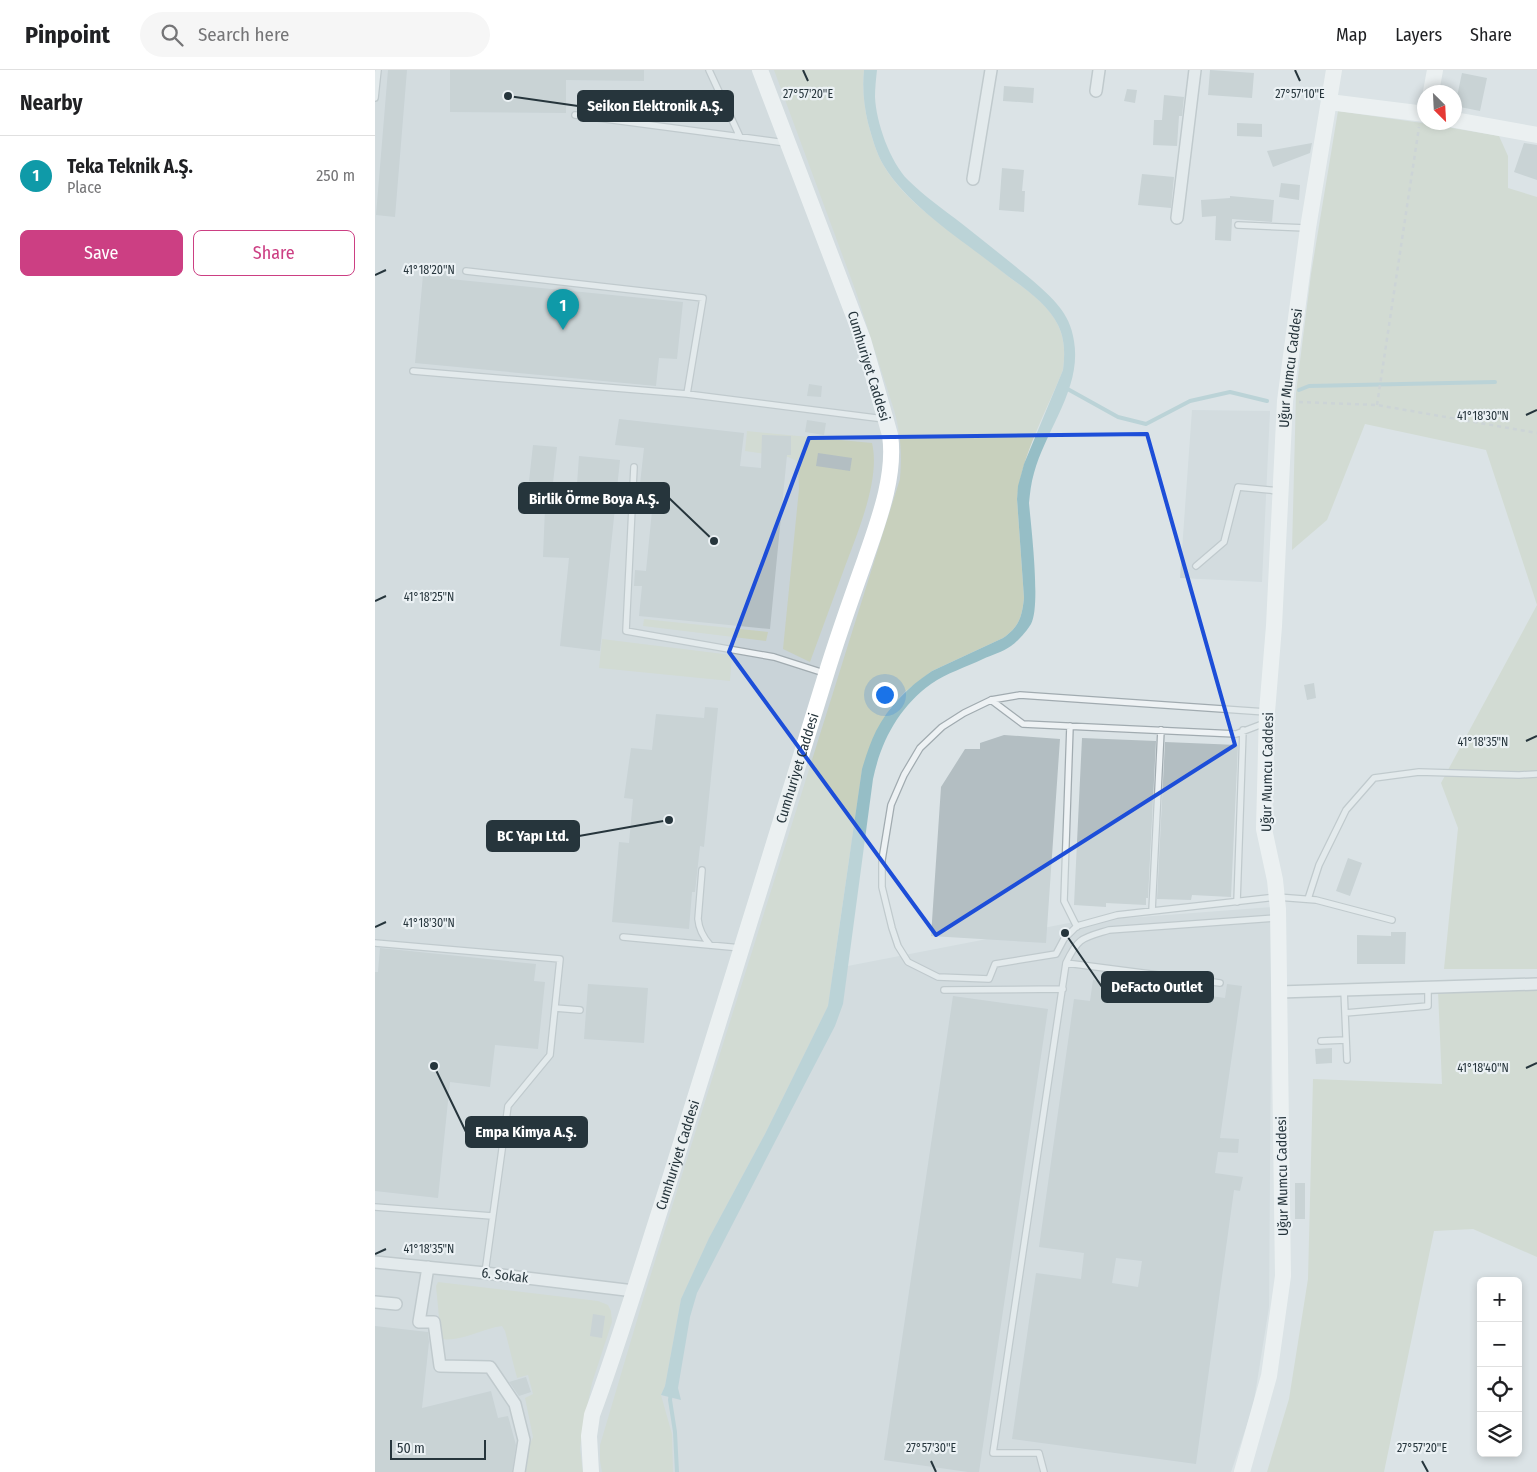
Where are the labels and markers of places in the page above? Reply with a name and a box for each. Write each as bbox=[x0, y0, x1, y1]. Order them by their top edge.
callout: Seikon Elektronik A.Ş. bbox=[578, 91, 733, 121]
pin: 1 bbox=[547, 289, 579, 330]
callout: Birlik Örme Boya A.Ş. bbox=[519, 483, 669, 513]
callout: BC Yapı Ltd. bbox=[487, 821, 579, 851]
callout: DeFacto Outlet bbox=[1102, 972, 1213, 1002]
callout: Empa Kimya A.Ş. bbox=[466, 1117, 587, 1147]

